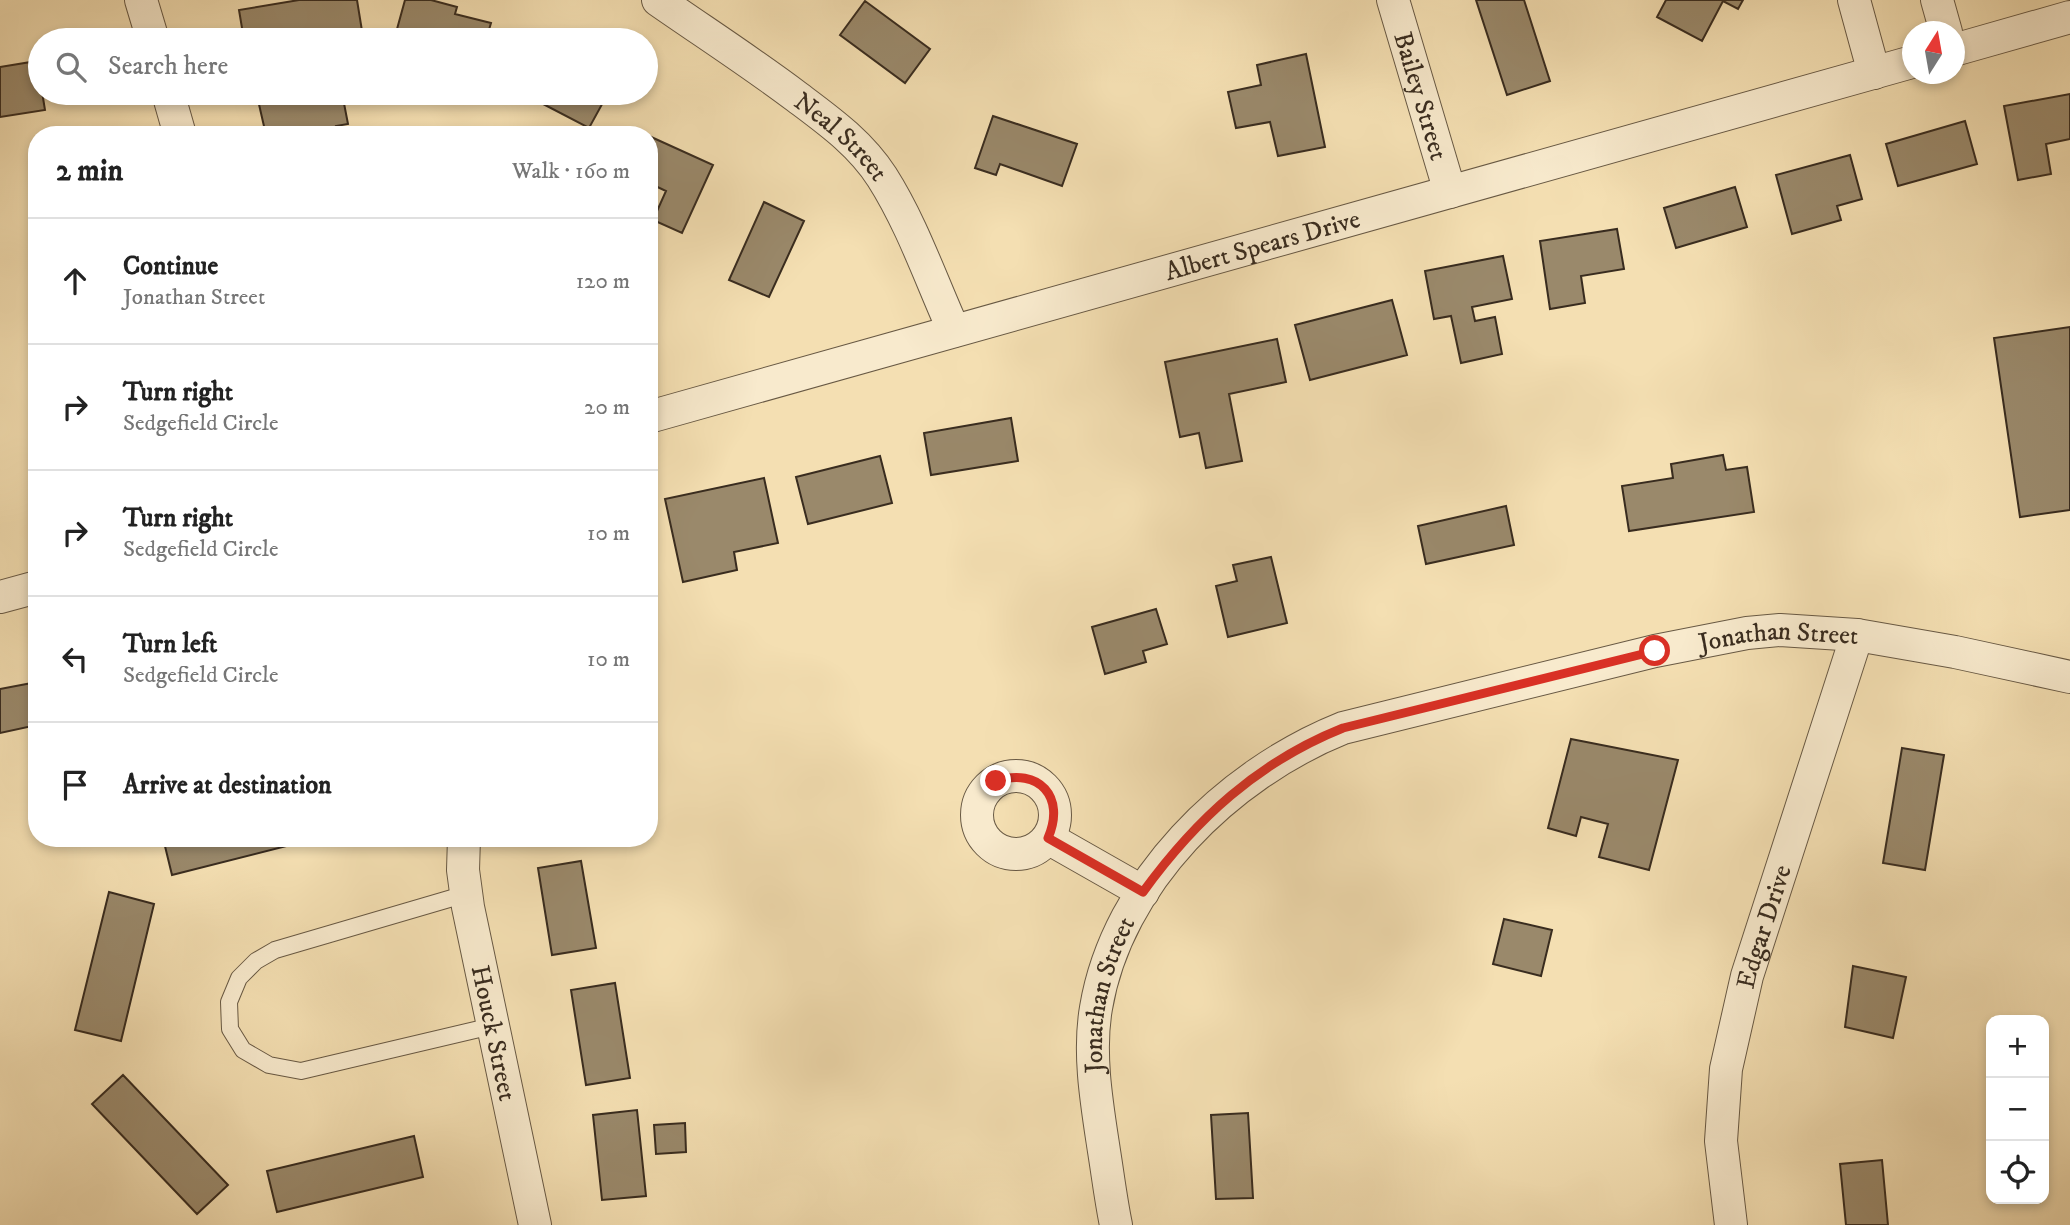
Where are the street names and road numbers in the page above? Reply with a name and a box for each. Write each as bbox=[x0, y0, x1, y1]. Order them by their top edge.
street label: Bailey Street bbox=[1385, 28, 1455, 164]
street label: Neal Street bbox=[787, 85, 895, 188]
street label: Albert Spears Drive bbox=[1161, 203, 1364, 289]
street label: Jonathan Street bbox=[1694, 615, 1859, 661]
street label: Edgar Drive bbox=[1730, 861, 1800, 992]
street label: Jonathan Street bbox=[1078, 911, 1143, 1076]
street label: Houck Street bbox=[463, 962, 523, 1104]

